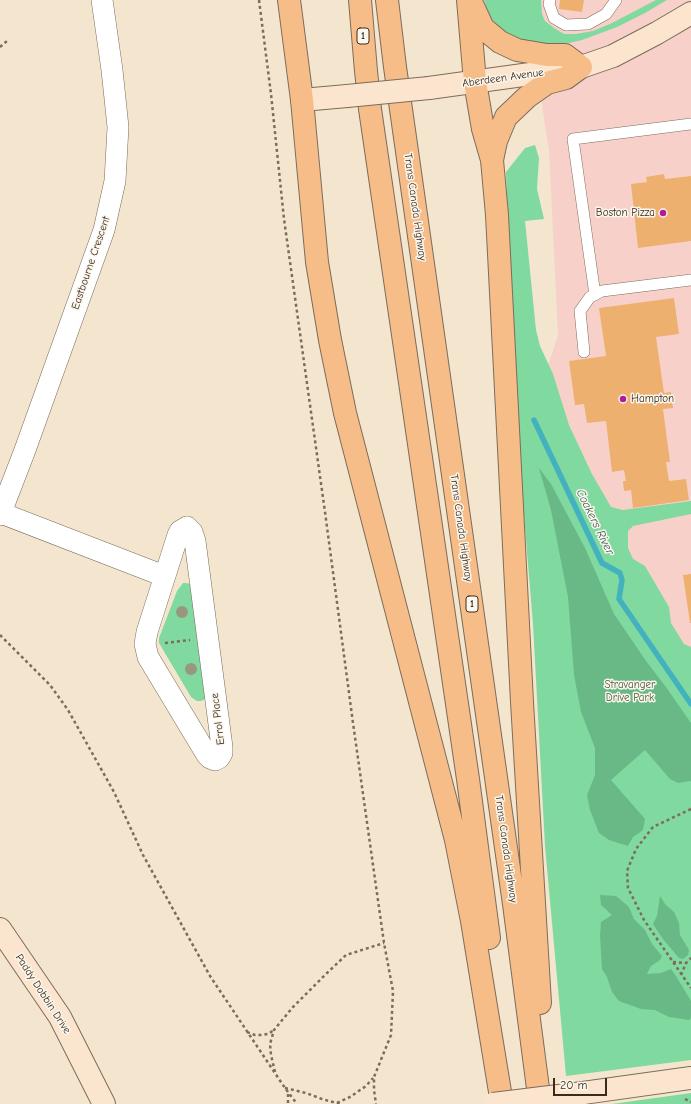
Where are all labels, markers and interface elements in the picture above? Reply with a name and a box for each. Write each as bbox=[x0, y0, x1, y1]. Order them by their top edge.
road number: 1 bbox=[357, 28, 369, 44]
street label: Aberdeen Avenue bbox=[462, 66, 544, 90]
street label: Trans Canada Highway bbox=[401, 152, 429, 262]
place label: Boston Pizza bbox=[596, 206, 655, 220]
marker: Boston Pizza bbox=[658, 208, 668, 218]
street label: Eastbourne Crescent bbox=[69, 215, 113, 311]
place label: Hampton bbox=[631, 392, 674, 406]
marker: Hampton bbox=[618, 394, 628, 404]
street label: Trans Canada Highway bbox=[447, 473, 475, 583]
water label: Coakers River bbox=[573, 487, 617, 557]
road number: 1 bbox=[466, 596, 478, 612]
park label: Stravanger Drive Park bbox=[605, 678, 655, 704]
street label: Errol Place bbox=[208, 692, 228, 746]
street label: Trans Canada Highway bbox=[492, 794, 520, 904]
street label: Paddy Dobbin Drive bbox=[12, 952, 74, 1036]
scale bar bbox=[555, 1070, 609, 1096]
text: 20 m bbox=[560, 1078, 588, 1092]

